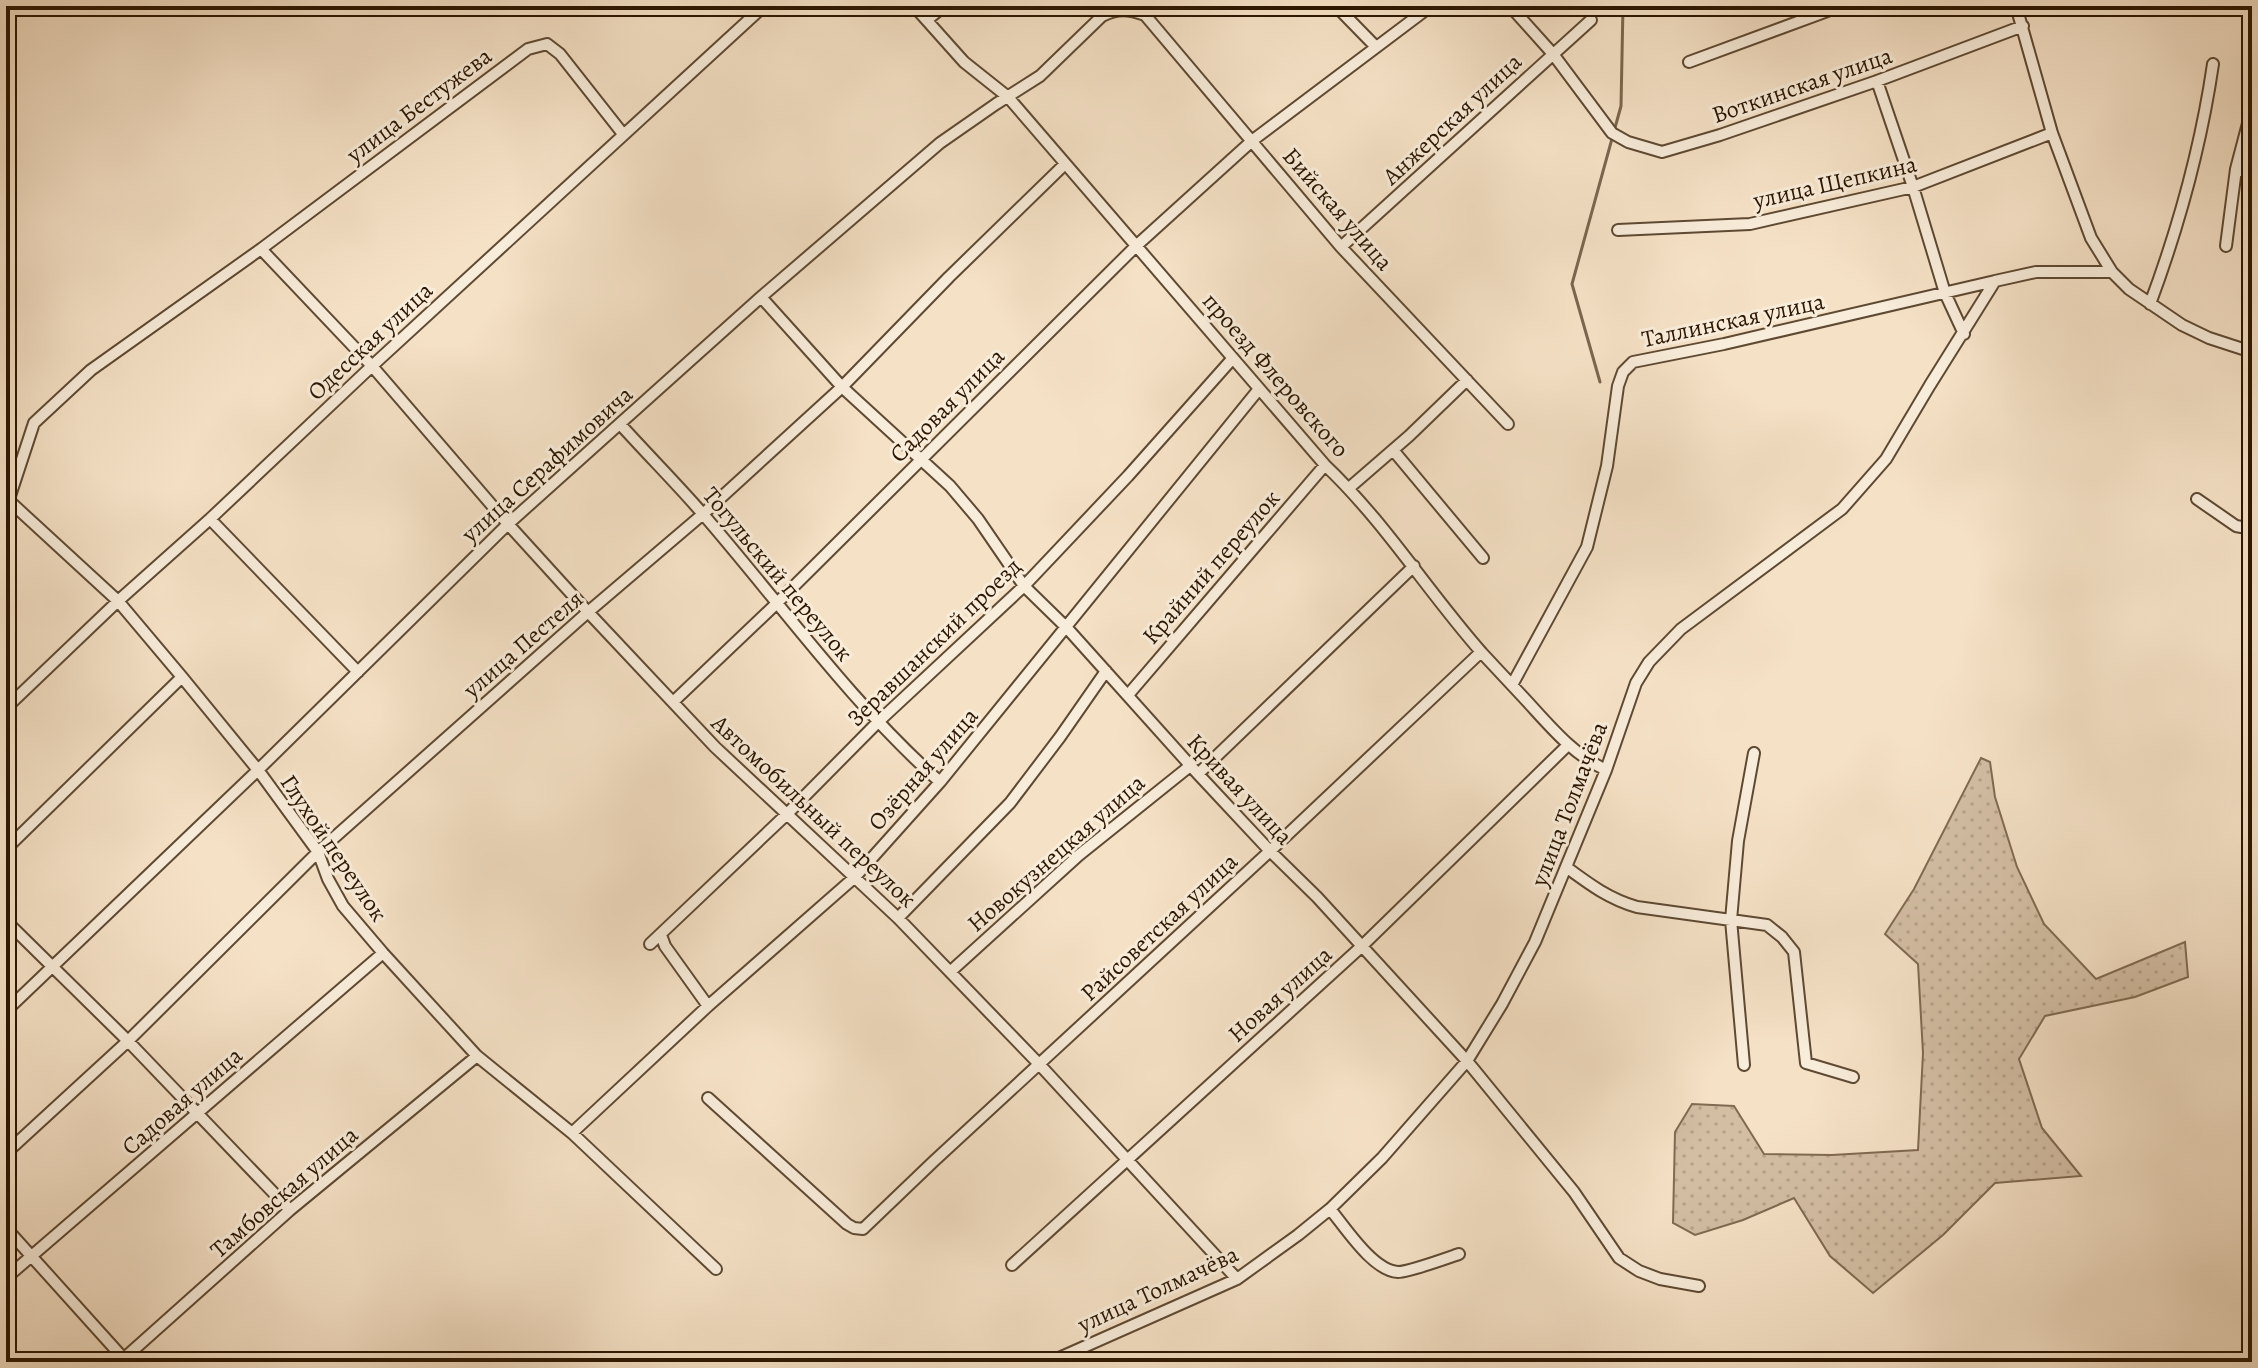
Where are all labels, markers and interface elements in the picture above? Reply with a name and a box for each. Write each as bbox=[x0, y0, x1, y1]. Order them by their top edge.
street label: Воткинская улица bbox=[1708, 39, 1896, 131]
street label: улица Бестужева bbox=[339, 40, 498, 171]
street label: Анжерская улица bbox=[1375, 46, 1529, 193]
street label: Бийская улица bbox=[1276, 141, 1400, 277]
street label: улица Щепкина bbox=[1749, 148, 1920, 217]
street label: Одесская улица bbox=[300, 275, 440, 407]
street label: Таллинская улица bbox=[1639, 285, 1827, 355]
street label: проезд Флеровского bbox=[1195, 286, 1357, 464]
street label: Садовая улица bbox=[883, 341, 1011, 469]
street label: улица Серафимовича bbox=[454, 378, 639, 550]
street label: Тогульский переулок bbox=[696, 480, 860, 668]
street label: Крайний переулок bbox=[1135, 483, 1287, 651]
street label: Зеравшанский проезд bbox=[840, 551, 1028, 733]
street label: улица Пестеля bbox=[456, 583, 590, 706]
street label: Озёрная улица bbox=[861, 701, 985, 837]
street label: Автомобильный переулок bbox=[704, 707, 923, 915]
street label: улица Толмачёва bbox=[1523, 717, 1615, 892]
street label: Кривая улица bbox=[1180, 726, 1300, 852]
street label: Новокузнецкая улица bbox=[960, 767, 1152, 939]
street label: Глухой переулок bbox=[273, 768, 395, 928]
street label: Райсоветская улица bbox=[1073, 846, 1245, 1008]
street label: Новая улица bbox=[1221, 939, 1339, 1049]
street label: Садовая улица bbox=[115, 1040, 249, 1162]
street label: Тамбовская улица bbox=[203, 1119, 365, 1265]
street label: улица Толмачёва bbox=[1072, 1238, 1244, 1341]

